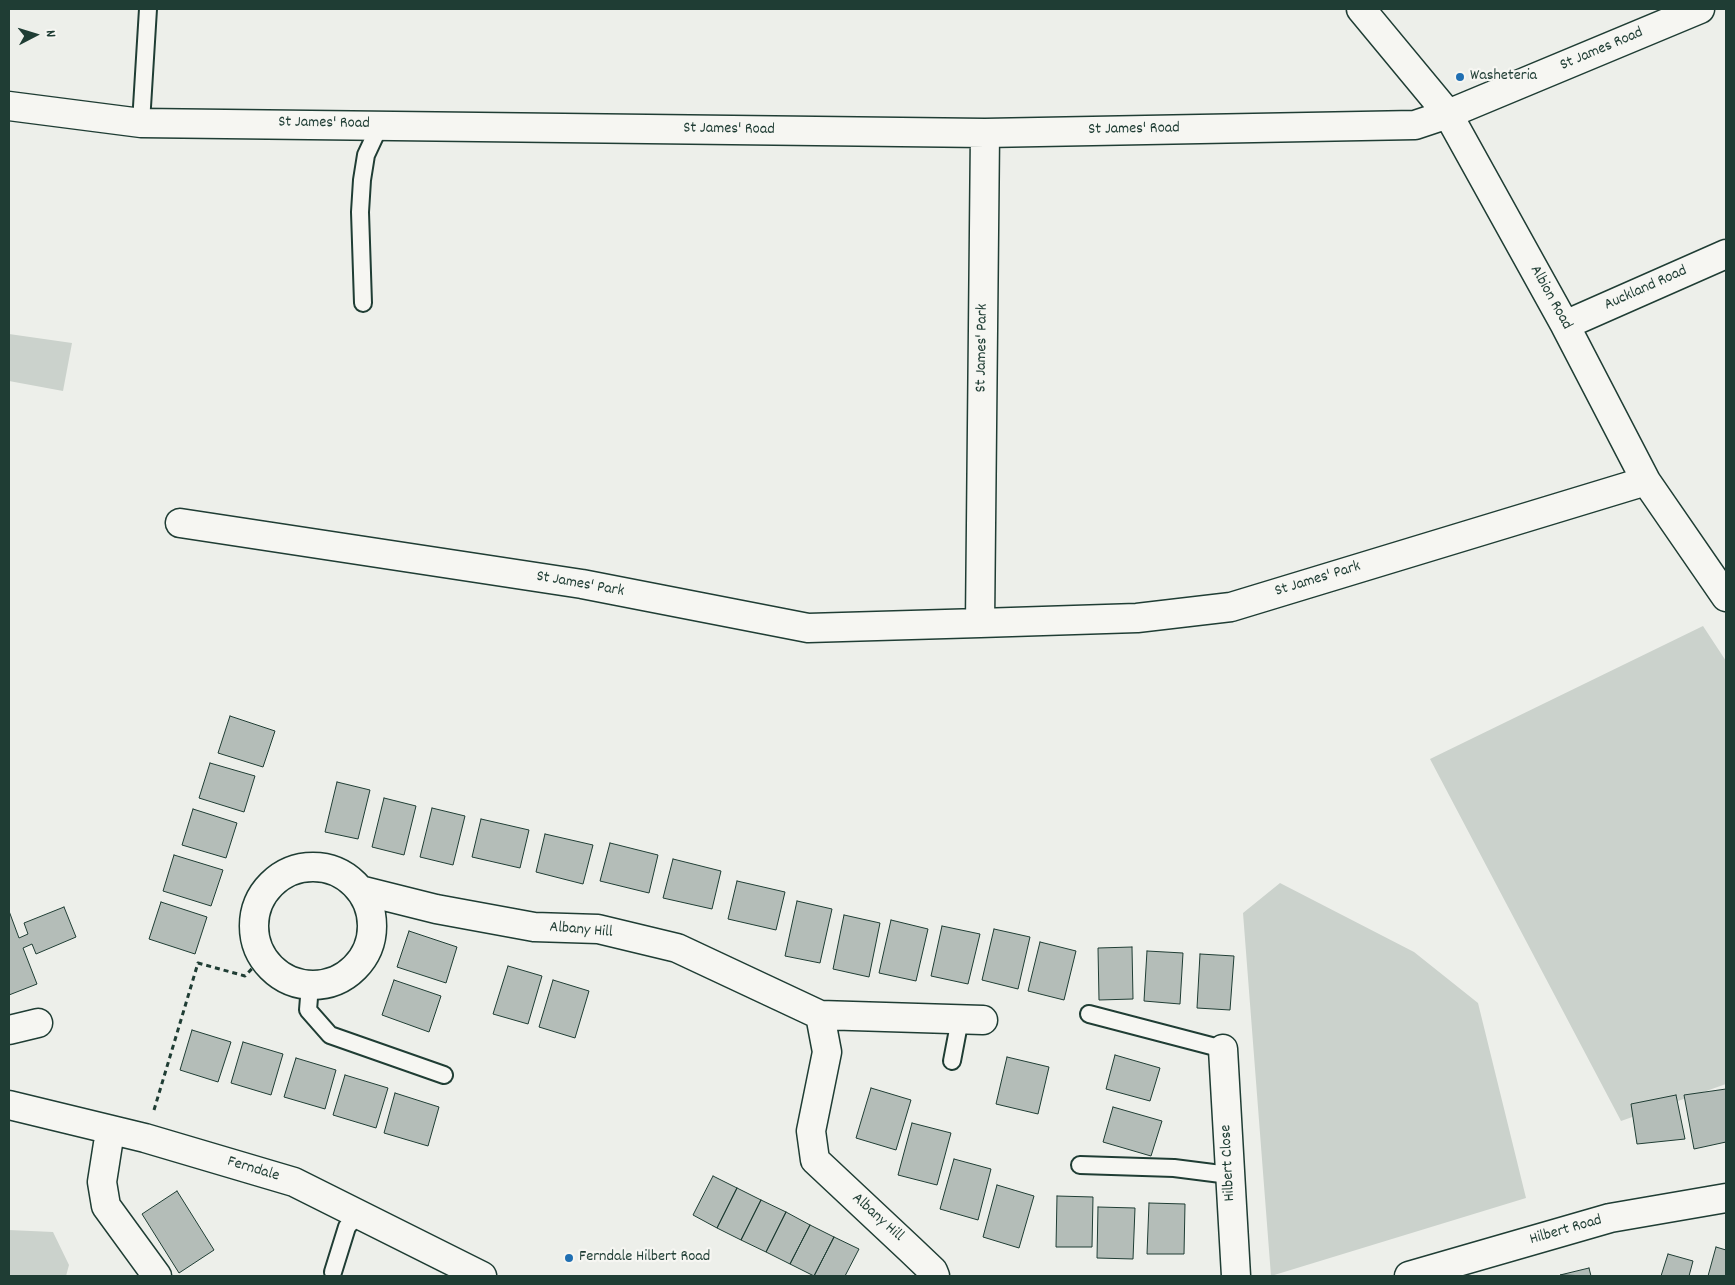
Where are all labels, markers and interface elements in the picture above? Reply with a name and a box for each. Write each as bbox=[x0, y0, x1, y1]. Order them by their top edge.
north arrow bbox=[10, 10, 60, 60]
street label: St James Road bbox=[1558, 24, 1646, 76]
text: N bbox=[40, 29, 60, 38]
place label: Washeteria bbox=[1470, 67, 1537, 87]
marker: Washeteria bbox=[1454, 71, 1466, 83]
street label: St James' Road bbox=[278, 114, 370, 134]
street label: St James' Road bbox=[683, 120, 775, 140]
street label: St James' Road bbox=[1088, 120, 1180, 140]
street label: Auckland Road bbox=[1602, 262, 1690, 316]
street label: Albion Road bbox=[1525, 263, 1575, 333]
street label: St James' Park bbox=[973, 303, 993, 393]
street label: St James' Park bbox=[1273, 558, 1363, 602]
street label: St James' Park bbox=[535, 568, 625, 602]
street label: Albany Hill bbox=[549, 919, 613, 943]
street label: Hilbert Close bbox=[1217, 1124, 1241, 1202]
street label: Ferndale bbox=[225, 1153, 281, 1187]
street label: Albany Hill bbox=[847, 1190, 907, 1246]
street label: Hilbert Road bbox=[1528, 1212, 1604, 1250]
place label: Ferndale Hilbert Road bbox=[579, 1248, 710, 1268]
marker: Ferndale Hilbert Road bbox=[563, 1252, 575, 1264]

